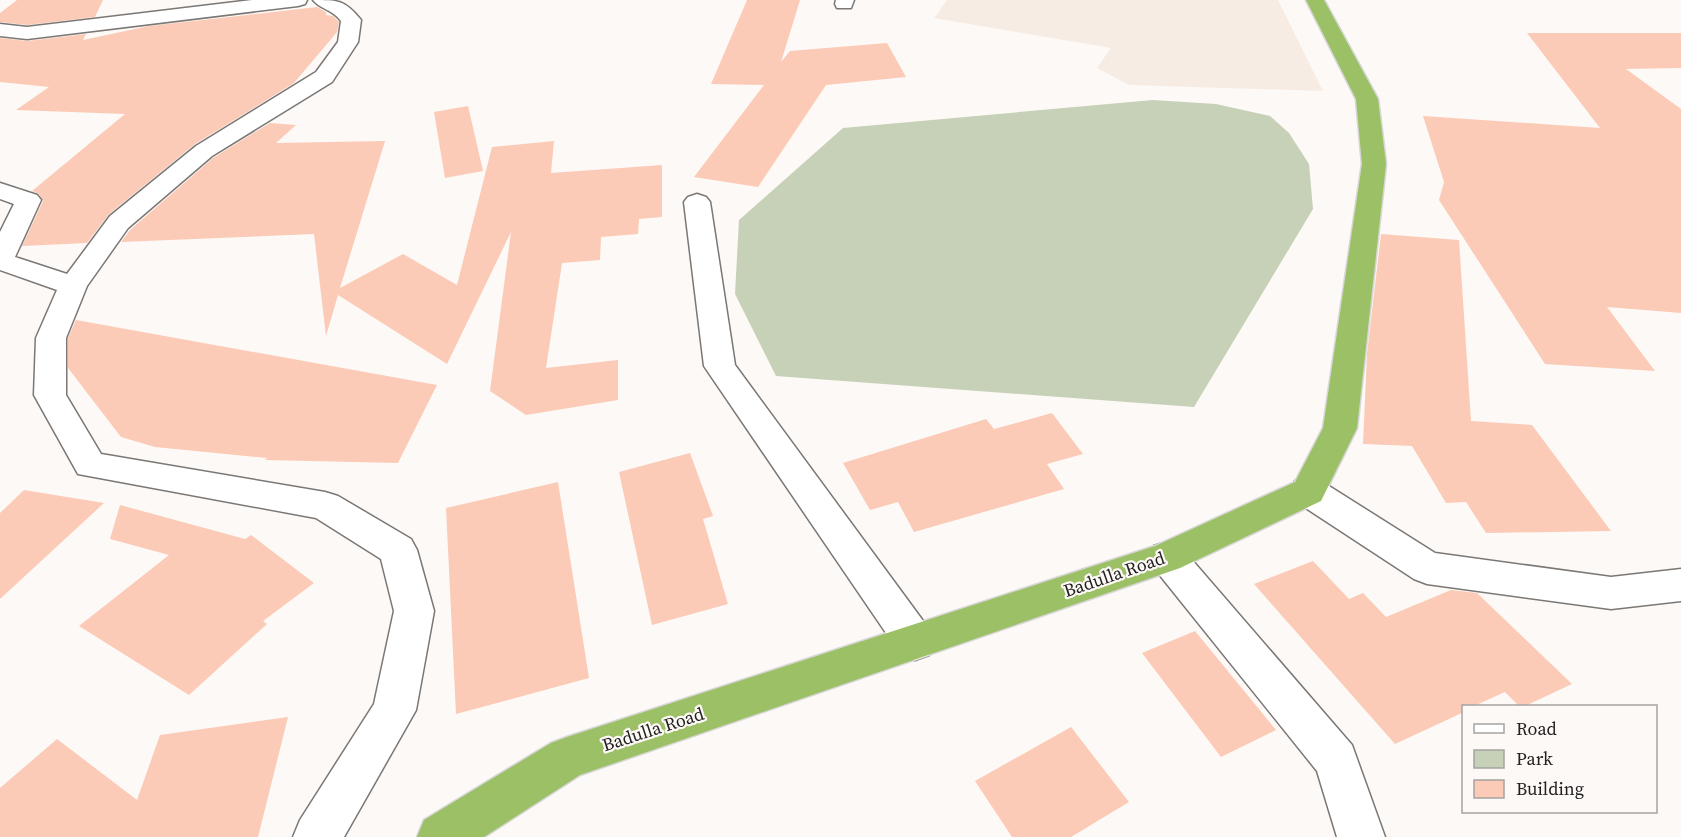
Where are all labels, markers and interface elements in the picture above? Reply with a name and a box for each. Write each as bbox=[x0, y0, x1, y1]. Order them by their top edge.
street label: Badulla Road bbox=[1060, 545, 1168, 603]
street label: Badulla Road bbox=[599, 701, 707, 757]
legend bbox=[1462, 705, 1657, 813]
text: Road bbox=[1516, 716, 1557, 741]
text: Park bbox=[1516, 746, 1553, 771]
text: Building bbox=[1516, 776, 1584, 801]

